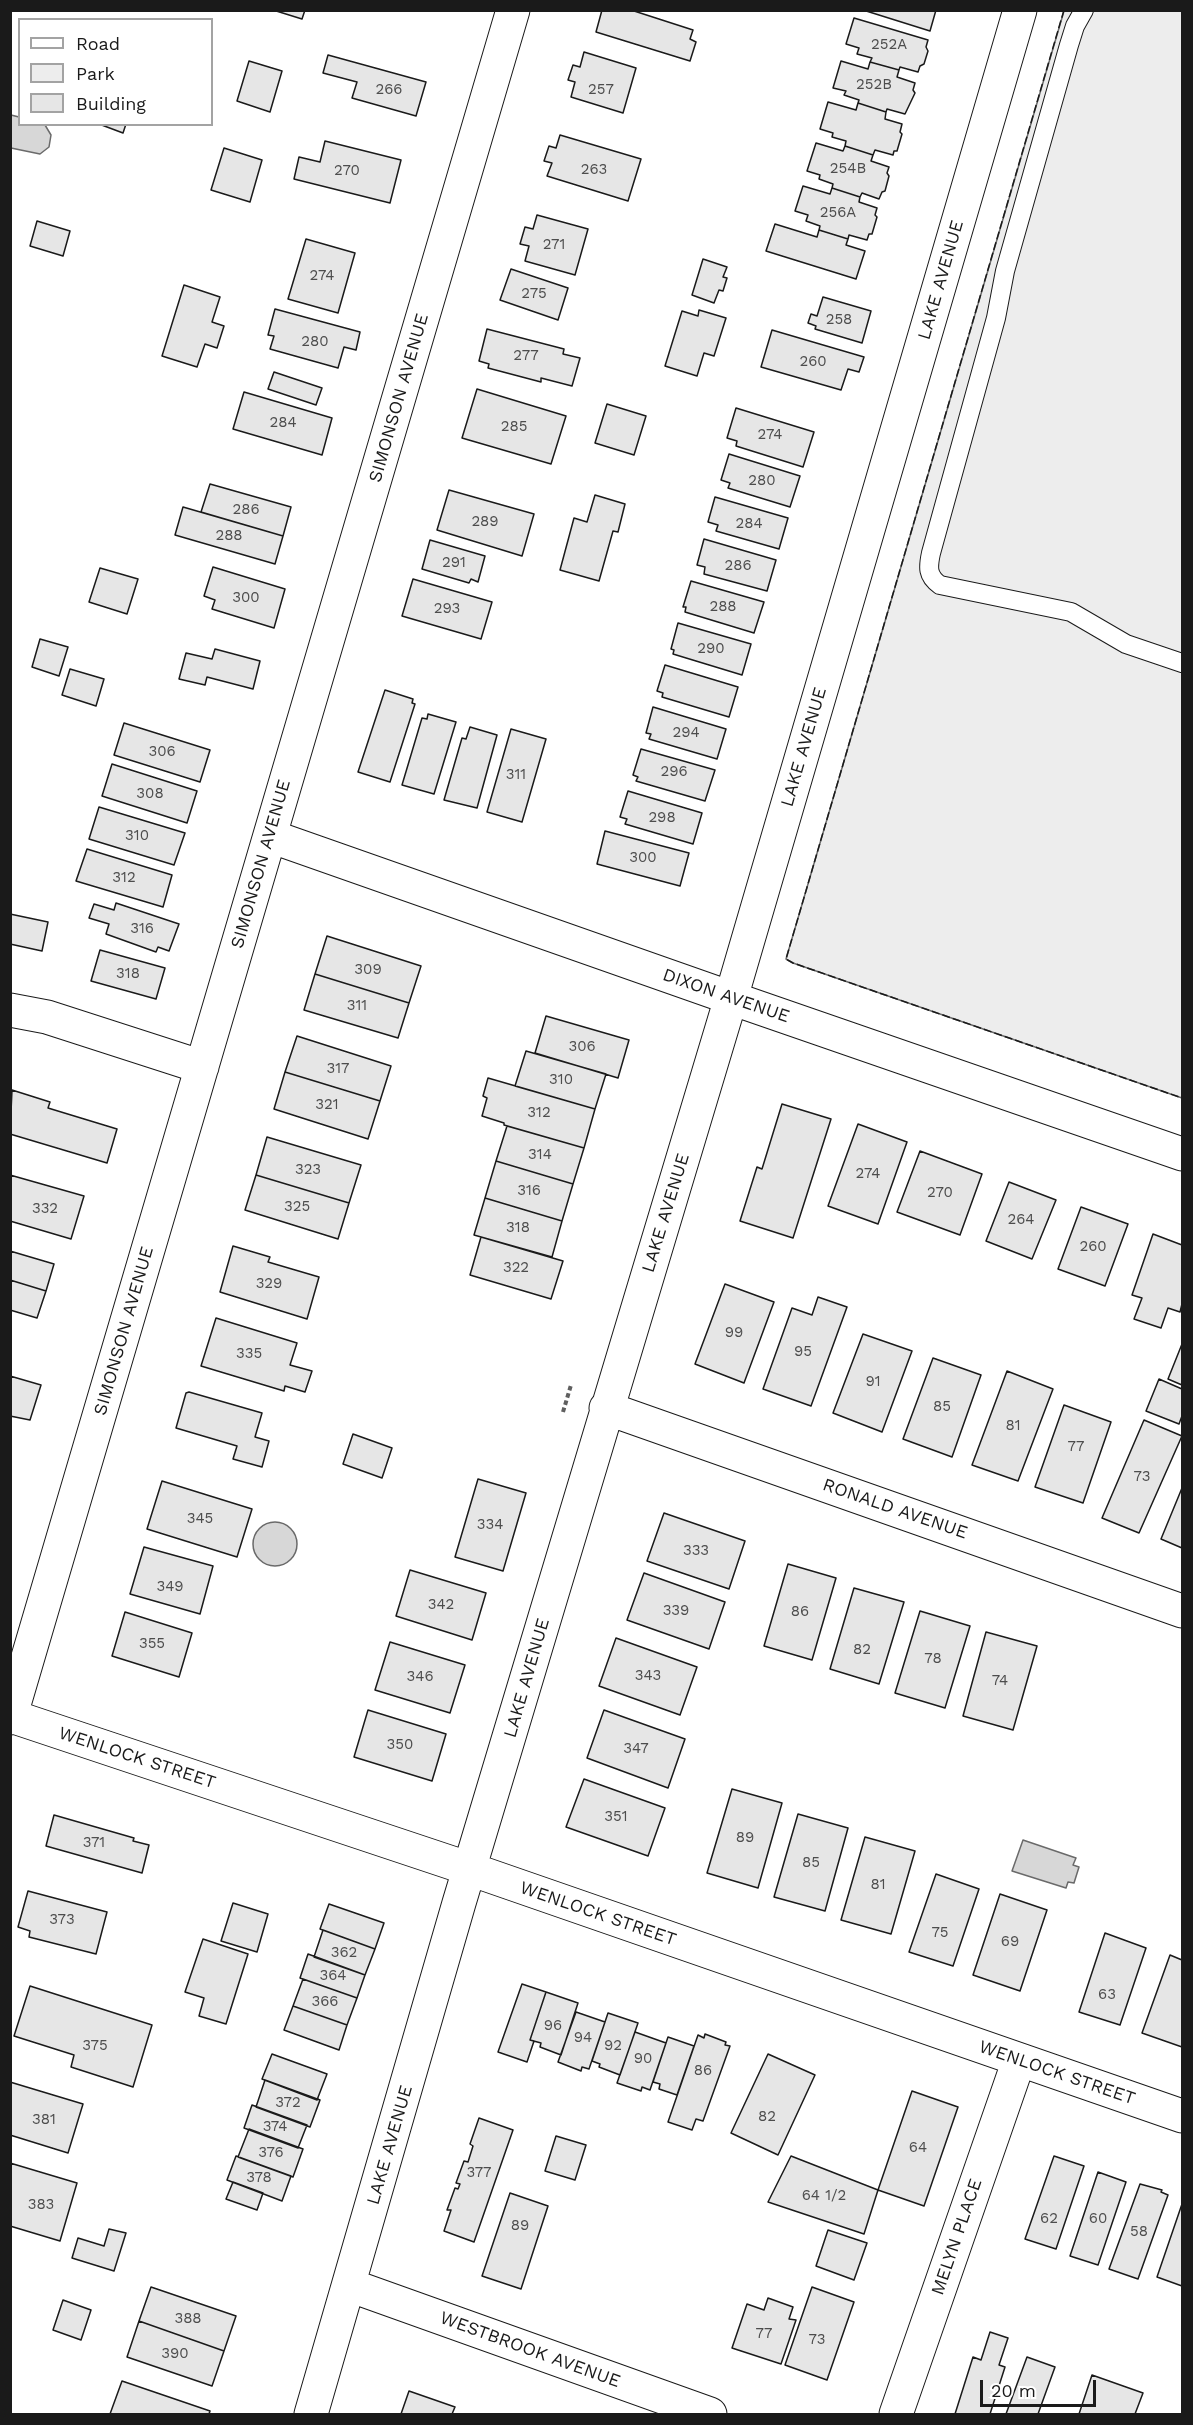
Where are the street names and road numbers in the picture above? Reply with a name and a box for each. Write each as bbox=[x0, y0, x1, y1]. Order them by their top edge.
street label: LAKE AVENUE bbox=[914, 218, 968, 342]
street label: SIMONSON AVENUE bbox=[365, 311, 433, 485]
street label: LAKE AVENUE bbox=[777, 685, 831, 809]
street label: SIMONSON AVENUE bbox=[227, 777, 295, 951]
street label: DIXON AVENUE bbox=[660, 964, 792, 1028]
street label: LAKE AVENUE bbox=[638, 1151, 694, 1275]
street label: SIMONSON AVENUE bbox=[90, 1244, 158, 1418]
street label: RONALD AVENUE bbox=[820, 1474, 970, 1544]
street label: LAKE AVENUE bbox=[500, 1616, 554, 1740]
street label: WENLOCK STREET bbox=[56, 1722, 218, 1794]
street label: WENLOCK STREET bbox=[517, 1877, 679, 1951]
street label: WENLOCK STREET bbox=[976, 2036, 1138, 2110]
street label: LAKE AVENUE bbox=[363, 2083, 417, 2207]
street label: MELYN PLACE bbox=[927, 2176, 987, 2298]
street label: WESTBROOK AVENUE bbox=[437, 2307, 623, 2393]

